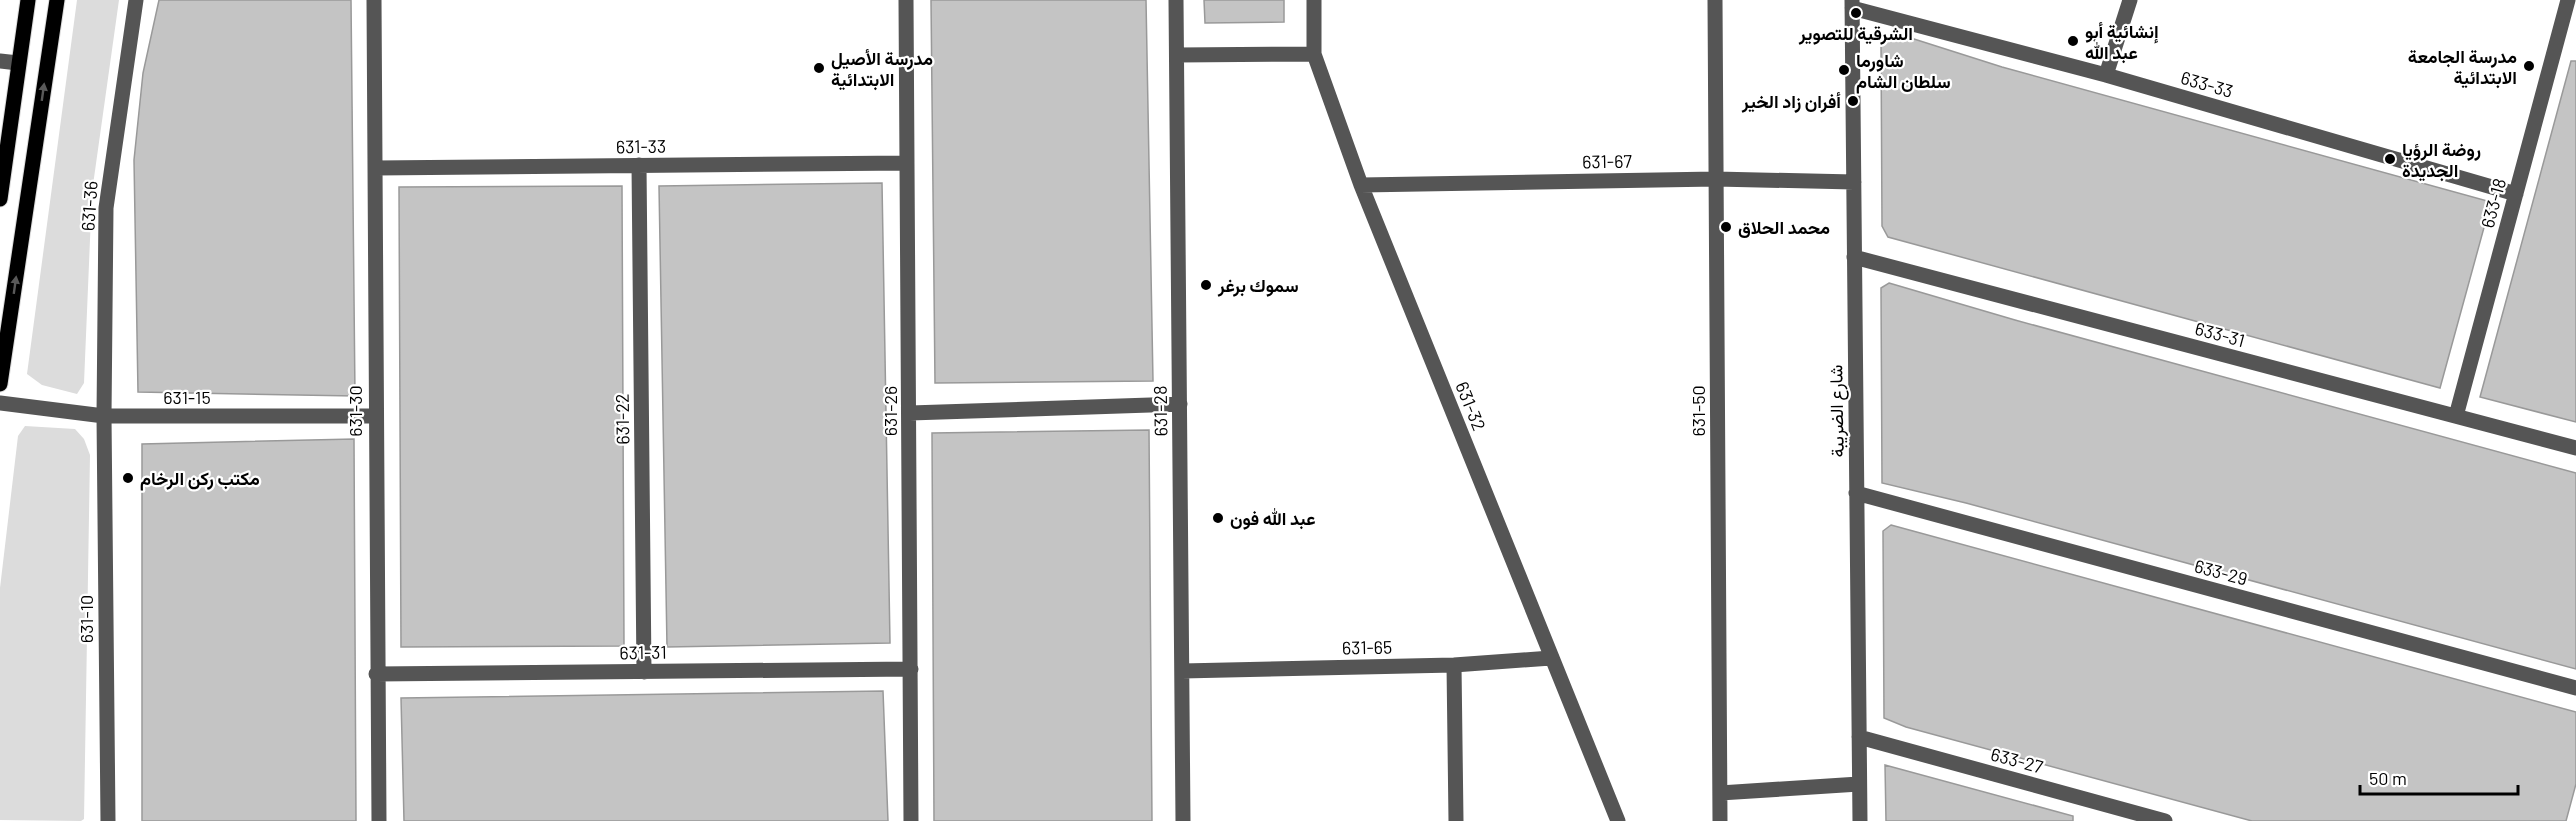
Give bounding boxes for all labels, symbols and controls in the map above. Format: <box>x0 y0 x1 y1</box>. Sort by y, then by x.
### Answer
marker: الشرقية للتصوير <box>1849 6 1863 20</box>
place label: إنشائية أبو عبد الله <box>2085 20 2159 64</box>
place label: الشرقية للتصوير <box>1798 22 1913 45</box>
marker: إنشائية أبو عبد الله <box>2066 34 2080 48</box>
place label: مدرسة الجامعة الابتدائية <box>2408 45 2517 89</box>
place label: مدرسة الأصيل الابتدائية <box>831 47 933 91</box>
place label: شاورما سلطان الشام <box>1856 49 1951 94</box>
marker: مدرسة الجامعة الابتدائية <box>2522 59 2536 73</box>
marker: مدرسة الأصيل الابتدائية <box>812 61 826 75</box>
marker: شاورما سلطان الشام <box>1837 63 1851 77</box>
street label: 633-33 <box>2178 66 2236 102</box>
one-way arrow <box>39 82 48 101</box>
place label: أفران زاد الخير <box>1741 90 1841 113</box>
marker: أفران زاد الخير <box>1846 94 1860 108</box>
street label: 631-33 <box>616 135 666 157</box>
place label: روضة الرؤيا الجديدة <box>2402 138 2481 182</box>
street label: 631-67 <box>1582 150 1632 172</box>
marker: روضة الرؤيا الجديدة <box>2383 152 2397 166</box>
street label: 633-18 <box>2476 176 2510 230</box>
street label: 631-36 <box>76 180 102 232</box>
place label: محمد الحلاق <box>1738 216 1830 238</box>
marker: محمد الحلاق <box>1719 220 1733 234</box>
place label: سموك برغر <box>1217 274 1299 297</box>
one-way arrow <box>10 275 19 294</box>
marker: سموك برغر <box>1199 278 1213 292</box>
street label: 633-31 <box>2193 317 2247 351</box>
street label: شارع الضريبة <box>1824 364 1850 458</box>
street label: 631-32 <box>1451 378 1491 434</box>
street label: 631-30 <box>344 385 366 437</box>
street label: 631-28 <box>1149 385 1171 437</box>
street label: 631-50 <box>1687 385 1709 437</box>
street label: 631-15 <box>163 386 211 408</box>
street label: 631-26 <box>879 386 901 436</box>
street label: 631-22 <box>611 393 633 445</box>
place label: مكتب ركن الرخام <box>140 467 260 491</box>
marker: مكتب ركن الرخام <box>121 471 135 485</box>
place label: عبد الله فون <box>1230 507 1315 530</box>
marker: عبد الله فون <box>1211 511 1225 525</box>
street label: 633-29 <box>2192 554 2250 590</box>
street label: 631-10 <box>75 595 97 643</box>
street label: 631-65 <box>1342 636 1392 658</box>
street label: 631-31 <box>619 641 667 663</box>
street label: 633-27 <box>1989 743 2046 778</box>
scale bar <box>2360 758 2518 796</box>
text: 50 m <box>2369 767 2407 789</box>

